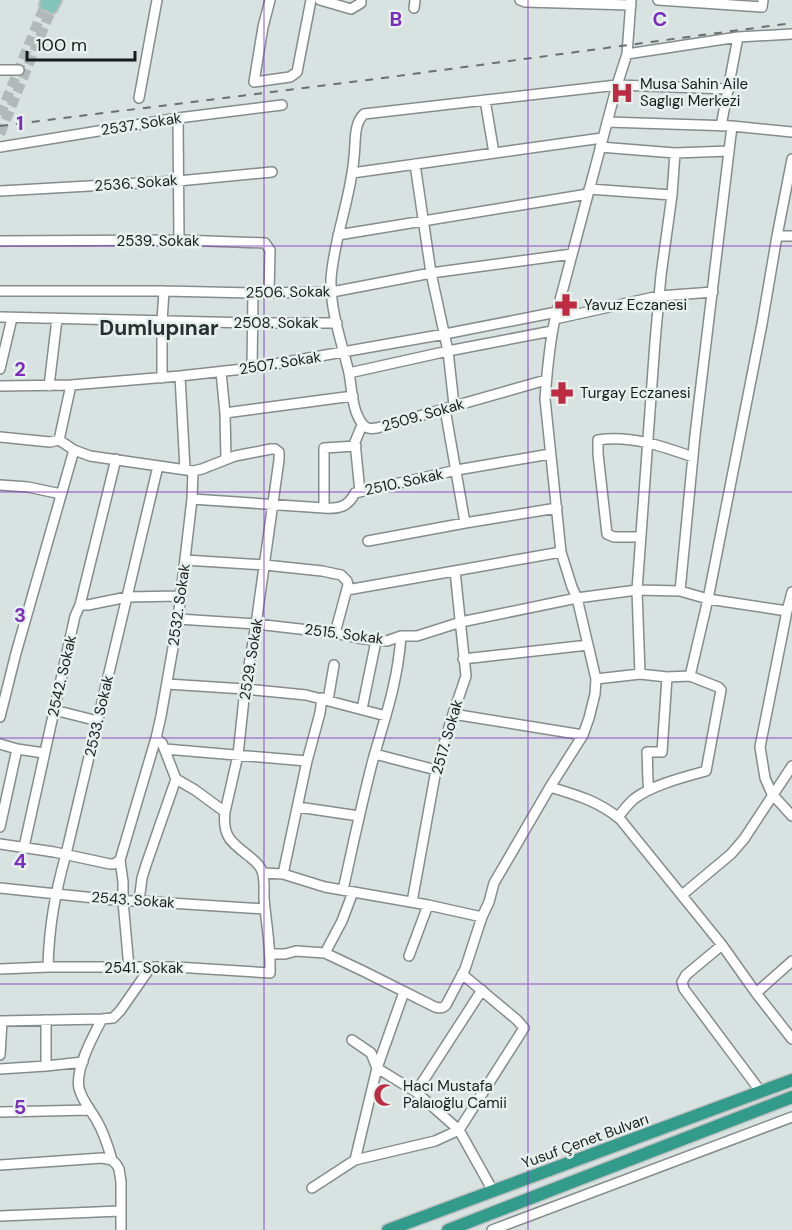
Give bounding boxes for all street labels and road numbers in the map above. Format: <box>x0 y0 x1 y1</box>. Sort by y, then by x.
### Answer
street label: 2537. Sokak <box>99 108 183 140</box>
street label: 2536. Sokak <box>94 170 179 196</box>
street label: 2539. Sokak <box>117 231 200 251</box>
street label: 2506. Sokak <box>245 281 331 303</box>
street label: 2508. Sokak <box>234 313 319 333</box>
street label: 2507. Sokak <box>238 347 323 379</box>
street label: 2509. Sokak <box>379 394 467 436</box>
street label: 2510. Sokak <box>363 464 446 500</box>
street label: 2532. Sokak <box>163 562 195 648</box>
street label: 2529. Sokak <box>235 616 267 701</box>
street label: 2515. Sokak <box>303 619 385 649</box>
street label: 2542. Sokak <box>43 633 81 719</box>
street label: 2533. Sokak <box>80 673 118 759</box>
street label: 2517. Sokak <box>427 697 467 777</box>
street label: 2543. Sokak <box>91 887 176 913</box>
street label: 2541. Sokak <box>104 958 184 978</box>
street label: Yusuf Çenet Bulvarı <box>519 1109 651 1173</box>

